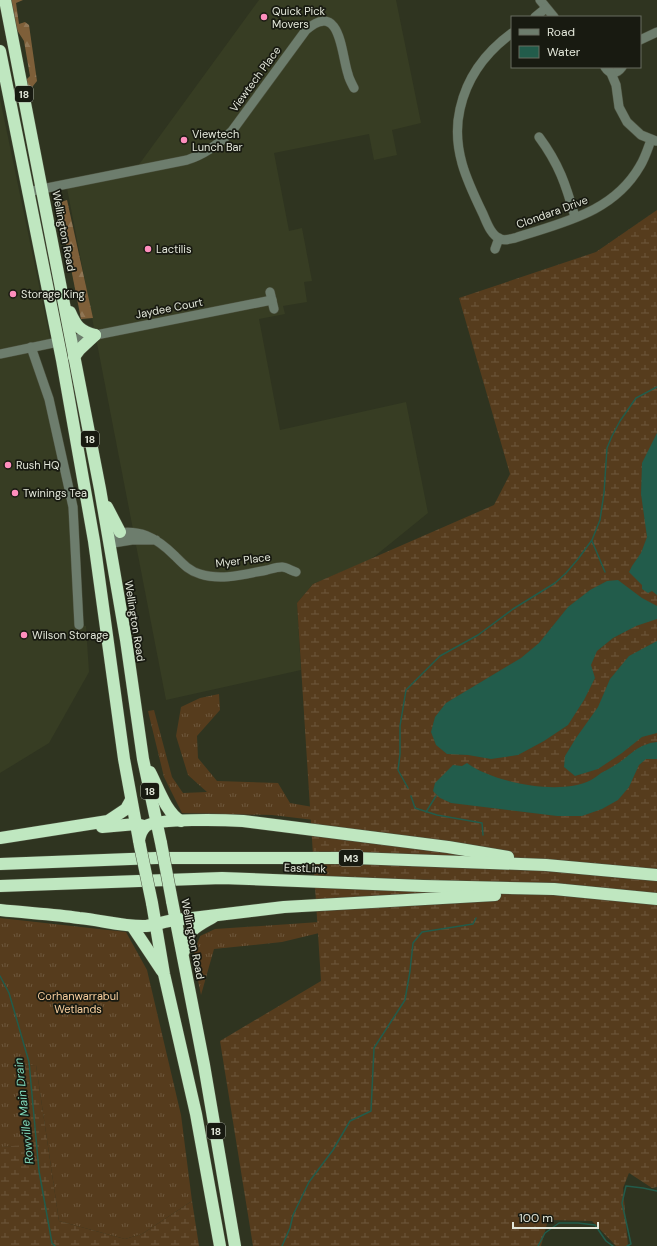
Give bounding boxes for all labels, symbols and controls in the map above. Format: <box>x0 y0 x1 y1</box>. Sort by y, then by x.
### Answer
place label: Quick Pick Movers <box>272 4 326 31</box>
marker: Quick Pick Movers <box>259 12 269 22</box>
legend <box>511 16 641 68</box>
text: Road <box>547 24 575 40</box>
street label: Viewtech Place <box>226 43 284 115</box>
text: Water <box>547 44 581 60</box>
road number: 18 <box>15 86 33 102</box>
place label: Viewtech Lunch Bar <box>192 127 243 154</box>
marker: Viewtech Lunch Bar <box>179 135 189 145</box>
street label: Wellington Road <box>49 189 79 273</box>
street label: Clondara Drive <box>514 193 590 231</box>
place label: Lactilis <box>156 242 192 256</box>
marker: Lactilis <box>143 244 153 254</box>
place label: Storage King <box>21 287 85 301</box>
marker: Storage King <box>8 289 18 299</box>
street label: Jaydee Court <box>134 295 204 321</box>
road number: 18 <box>81 431 99 447</box>
place label: Rush HQ <box>16 458 60 472</box>
marker: Rush HQ <box>3 460 13 470</box>
place label: Twinings Tea <box>23 486 87 500</box>
marker: Twinings Tea <box>10 488 20 498</box>
street label: Myer Place <box>215 550 271 570</box>
street label: Wellington Road <box>122 579 148 663</box>
place label: Wilson Storage <box>32 628 108 642</box>
marker: Wilson Storage <box>19 630 29 640</box>
road number: 18 <box>141 783 159 799</box>
road number: M3 <box>339 850 363 866</box>
street label: EastLink <box>284 860 327 876</box>
street label: Wellington Road <box>178 897 208 981</box>
park label: Corhanwarrabul Wetlands <box>37 989 119 1016</box>
water label: Rowville Main Drain <box>10 1057 38 1165</box>
road number: 18 <box>207 1123 225 1139</box>
scale bar <box>513 1204 598 1230</box>
text: 100 m <box>519 1210 553 1226</box>

